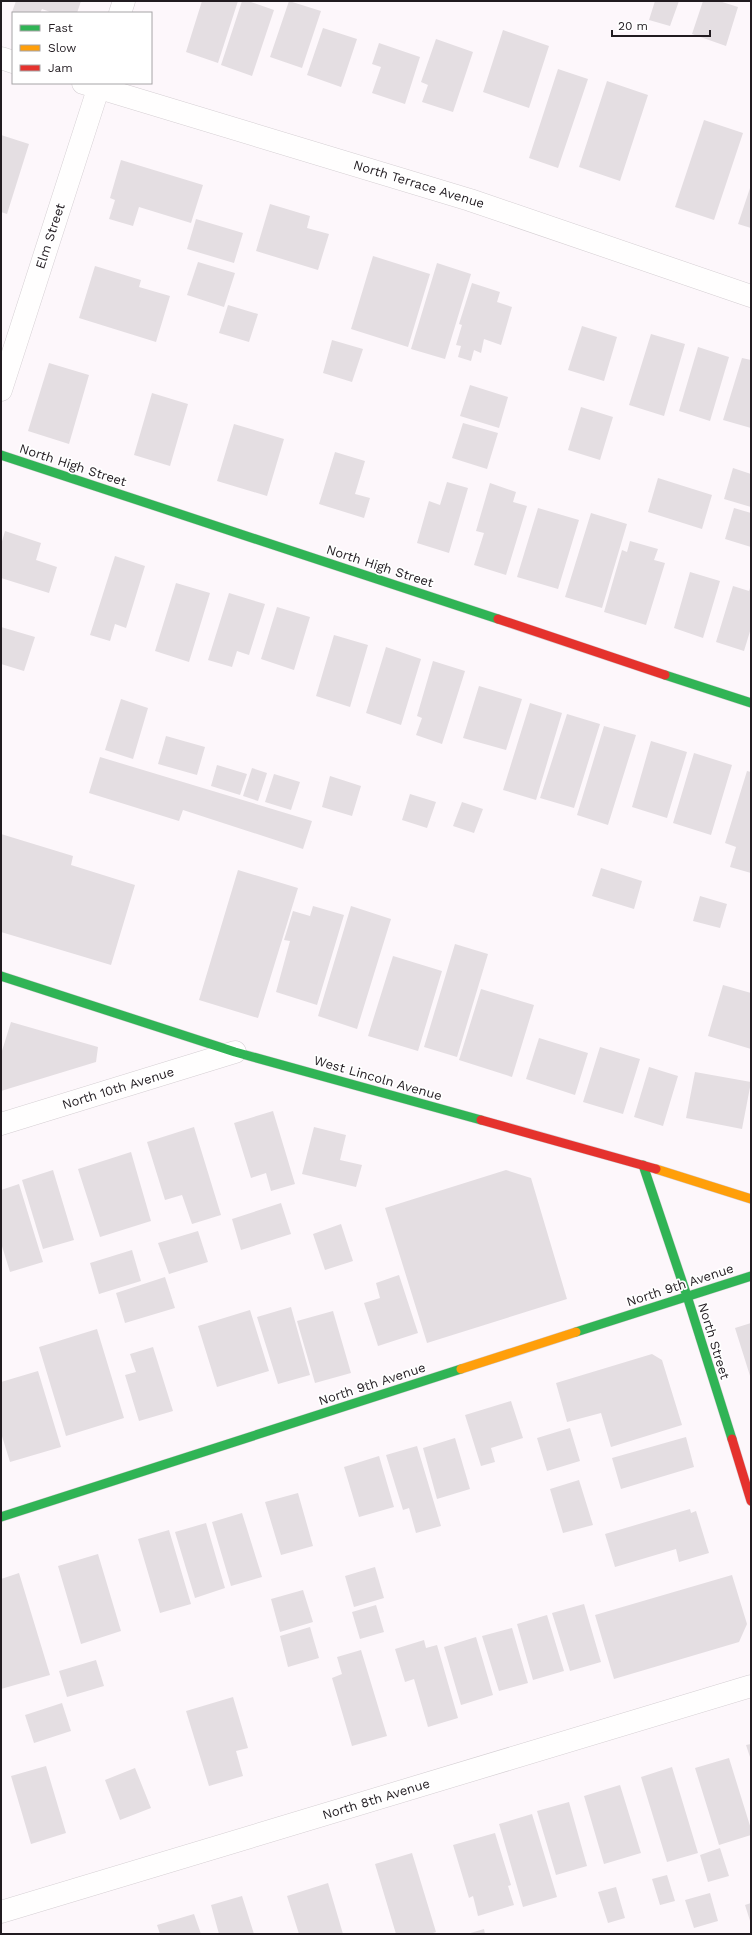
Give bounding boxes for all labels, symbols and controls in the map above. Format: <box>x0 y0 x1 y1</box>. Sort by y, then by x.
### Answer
legend <box>12 12 152 84</box>
scale bar <box>612 12 710 38</box>
text: 20 m <box>618 19 648 33</box>
text: Fast <box>48 21 73 35</box>
text: Slow <box>48 41 76 55</box>
text: Jam <box>48 61 73 75</box>
street label: North Terrace Avenue <box>352 157 486 211</box>
street label: Elm Street <box>32 201 68 271</box>
street label: North High Street <box>18 441 129 490</box>
street label: North High Street <box>325 542 436 591</box>
street label: West Lincoln Avenue <box>312 1053 444 1103</box>
street label: North 10th Avenue <box>60 1064 176 1112</box>
street label: North 9th Avenue <box>625 1261 735 1309</box>
street label: North Street <box>695 1301 733 1382</box>
street label: North 9th Avenue <box>317 1360 427 1408</box>
street label: North 8th Avenue <box>321 1776 431 1822</box>

